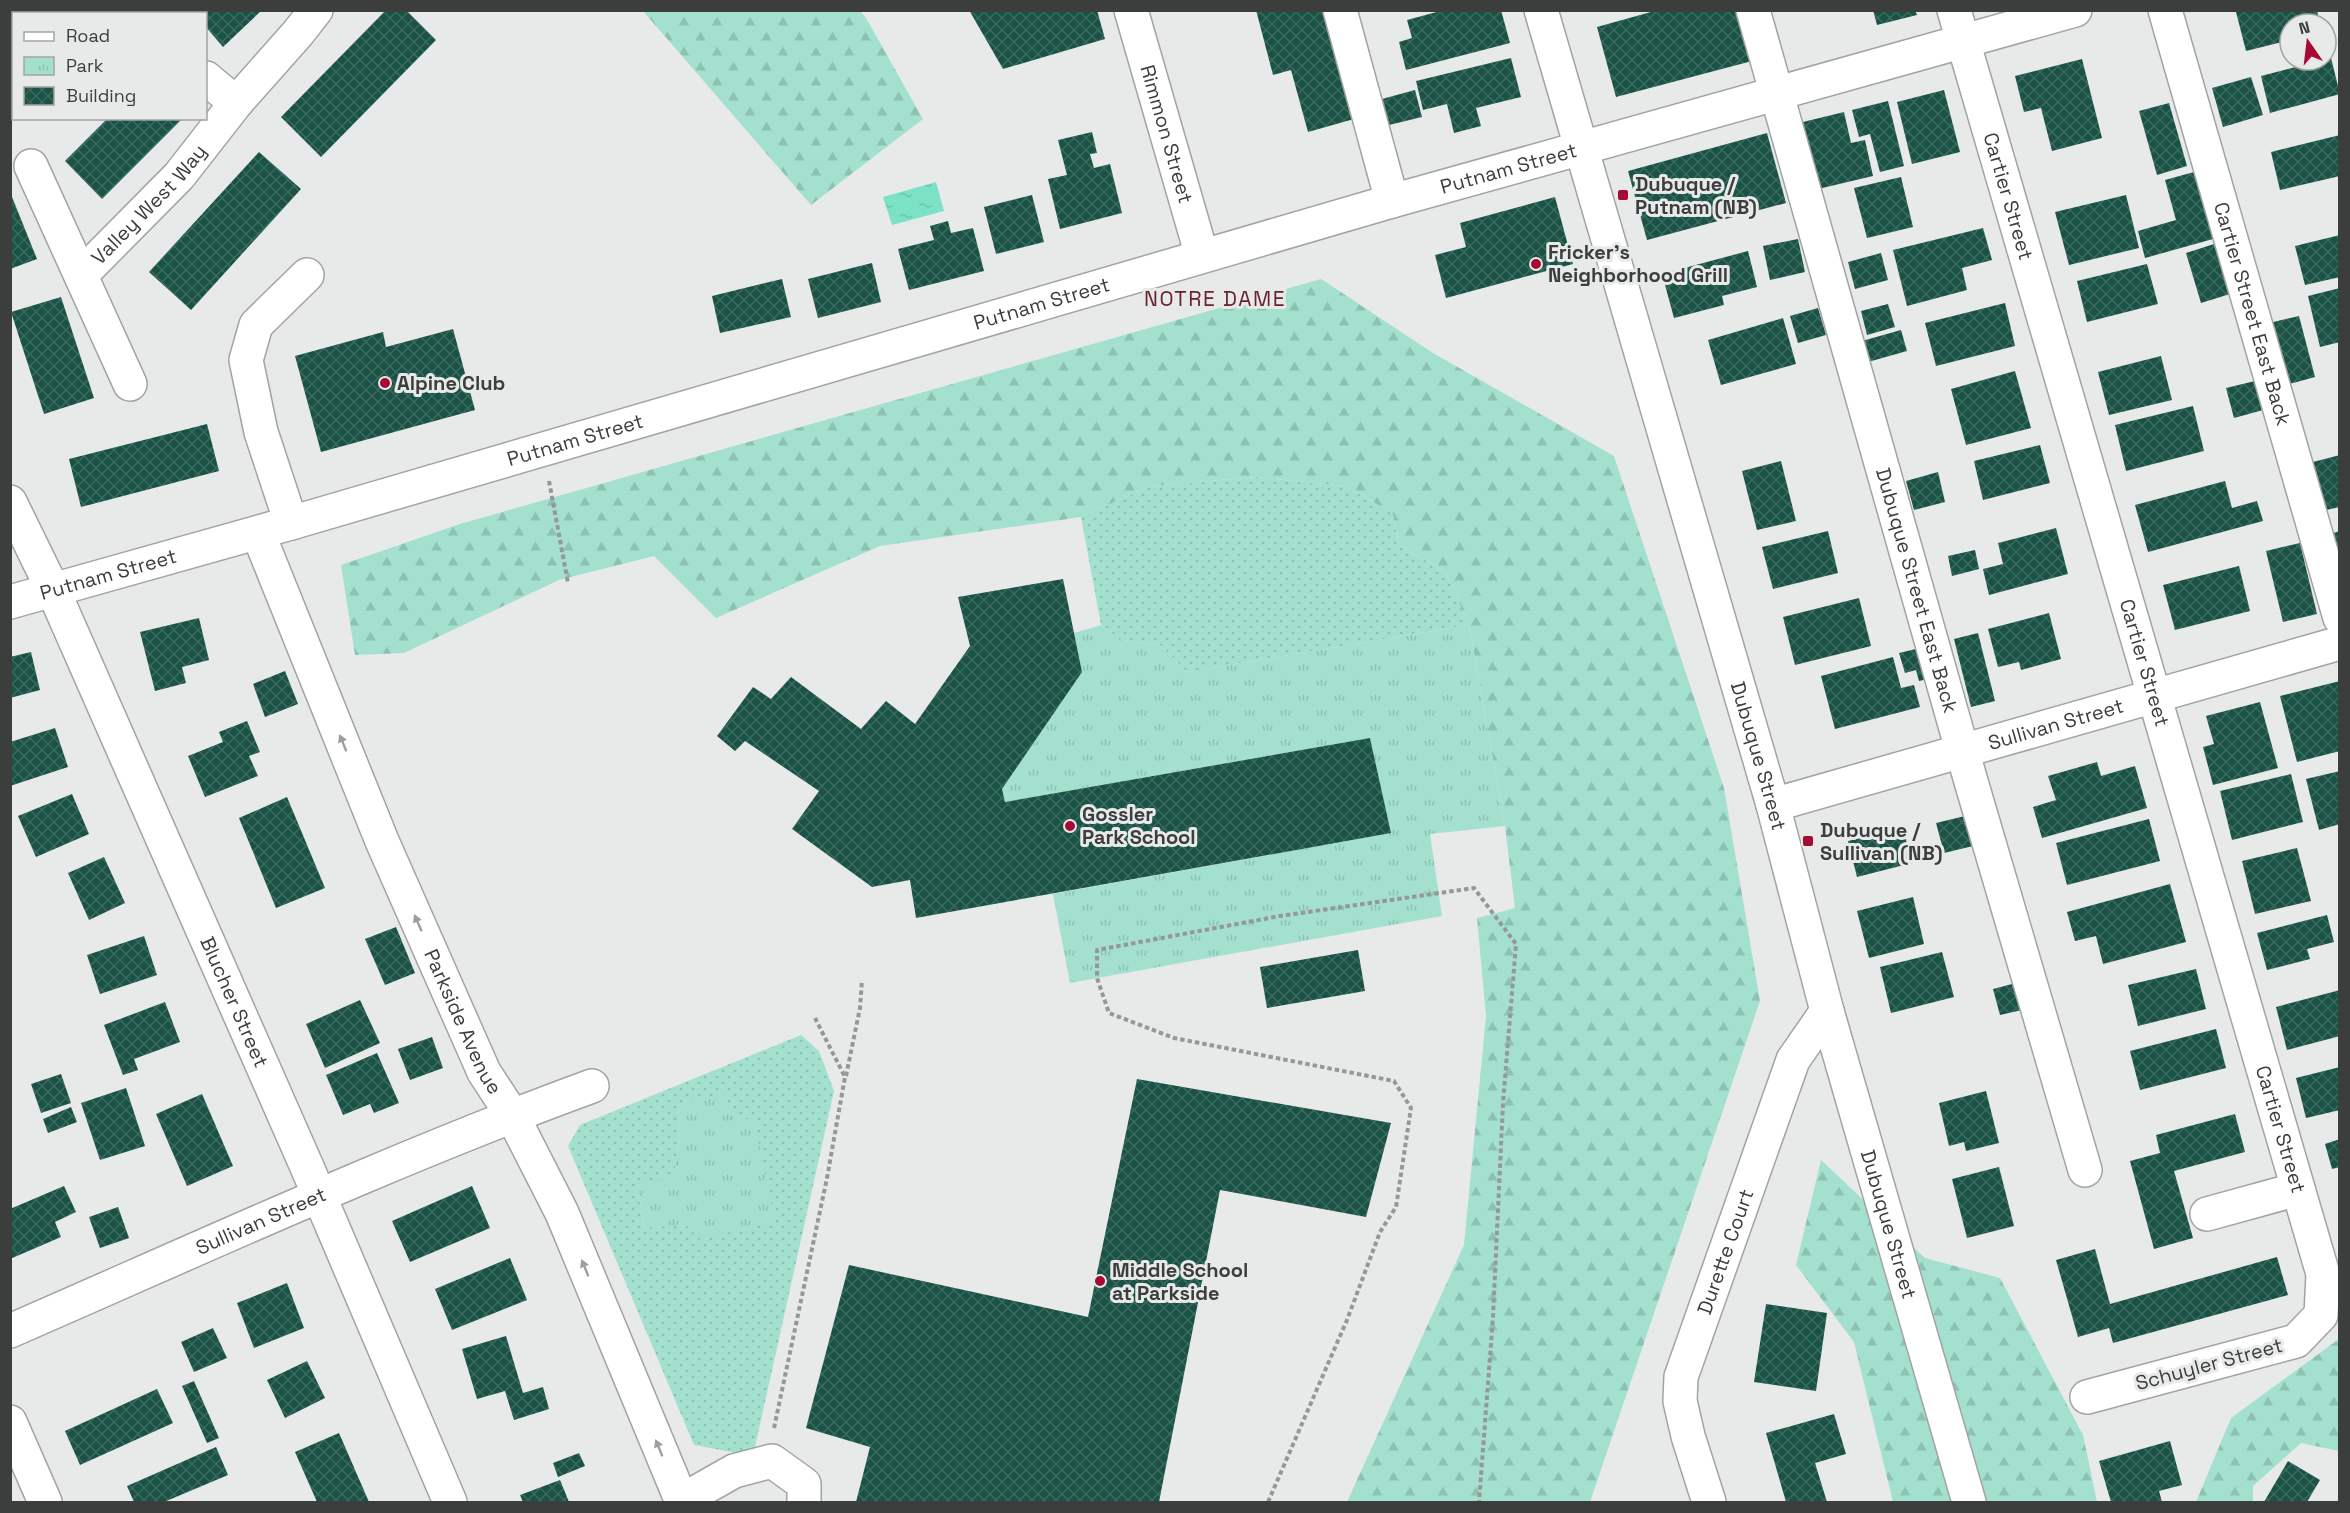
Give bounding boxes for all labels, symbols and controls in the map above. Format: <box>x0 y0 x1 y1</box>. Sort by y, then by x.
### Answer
legend <box>12 12 207 120</box>
north arrow <box>2278 12 2338 72</box>
text: N <box>2297 16 2312 39</box>
text: Road <box>66 24 110 47</box>
text: Park <box>66 54 104 77</box>
street label: Rimmon Street <box>1134 62 1199 206</box>
text: Building <box>66 84 136 107</box>
street label: Cartier Street <box>1977 129 2039 263</box>
street label: Putnam Street <box>1437 137 1580 200</box>
street label: Valley West Way <box>86 139 212 270</box>
place label: Dubuque / Putnam (NB) <box>1635 171 1757 220</box>
marker: Dubuque / Putnam (NB) <box>1616 188 1630 202</box>
street label: Cartier Street East Back <box>2208 199 2297 429</box>
place label: Fricker's Neighborhood Grill <box>1548 239 1728 288</box>
marker: Fricker's Neighborhood Grill <box>1529 257 1543 271</box>
street label: Putnam Street <box>970 271 1113 336</box>
district label: NOTRE DAME <box>1144 285 1286 312</box>
place label: Alpine Club <box>397 370 505 396</box>
marker: Alpine Club <box>378 376 392 390</box>
street label: Putnam Street <box>504 408 646 472</box>
street label: Dubuque Street East Back <box>1870 465 1964 716</box>
street label: Putnam Street <box>37 543 179 606</box>
street label: Cartier Street <box>2114 596 2175 730</box>
street label: Dubuque Street <box>1725 678 1792 833</box>
street label: Sullivan Street <box>1985 693 2126 756</box>
one-way arrow <box>338 734 347 752</box>
place label: Gossler Park School <box>1082 801 1196 850</box>
place label: Dubuque / Sullivan (NB) <box>1820 817 1942 866</box>
marker: Gossler Park School <box>1063 819 1077 833</box>
marker: Dubuque / Sullivan (NB) <box>1801 834 1815 848</box>
one-way arrow <box>413 914 422 932</box>
street label: Blucher Street <box>194 932 274 1071</box>
street label: Parkside Avenue <box>418 945 508 1099</box>
street label: Cartier Street <box>2250 1062 2312 1196</box>
street label: Dubuque Street <box>1855 1147 1923 1302</box>
street label: Sullivan Street <box>192 1181 330 1261</box>
street label: Durette Court <box>1691 1185 1759 1318</box>
place label: Middle School at Parkside <box>1112 1257 1248 1306</box>
one-way arrow <box>580 1259 589 1277</box>
marker: Middle School at Parkside <box>1093 1274 1107 1288</box>
street label: Schuyler Street <box>2133 1332 2285 1396</box>
one-way arrow <box>654 1439 664 1457</box>

